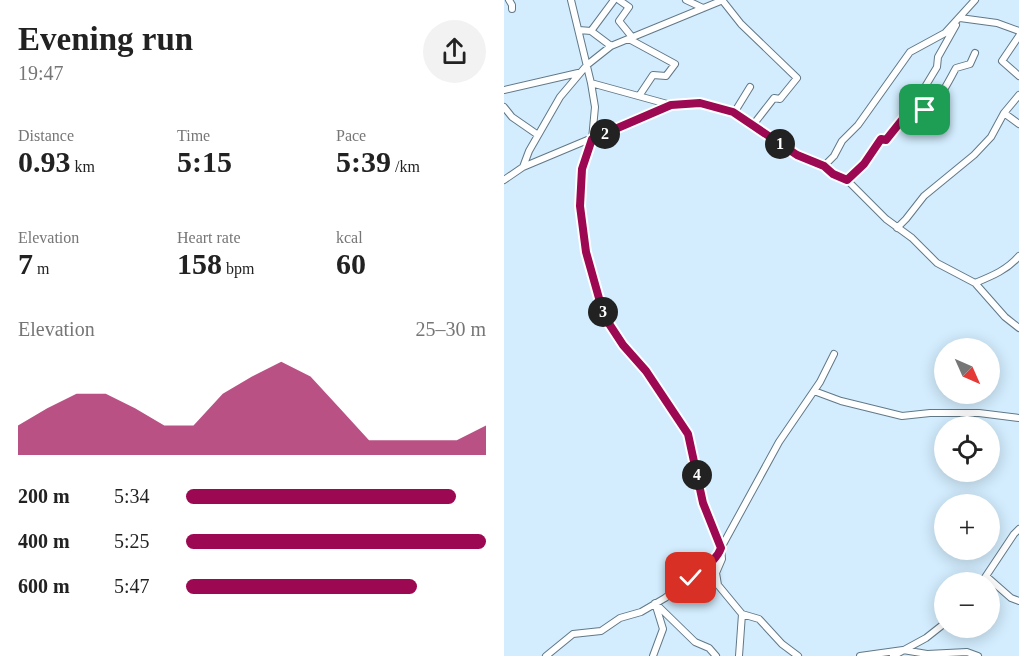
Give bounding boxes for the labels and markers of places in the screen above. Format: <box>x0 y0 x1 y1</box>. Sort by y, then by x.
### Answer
pin <box>899 84 950 135</box>
pin: 2 <box>590 119 620 149</box>
pin: 1 <box>765 129 795 159</box>
pin: 3 <box>588 297 618 327</box>
pin: 4 <box>682 460 712 490</box>
pin <box>665 552 716 603</box>

